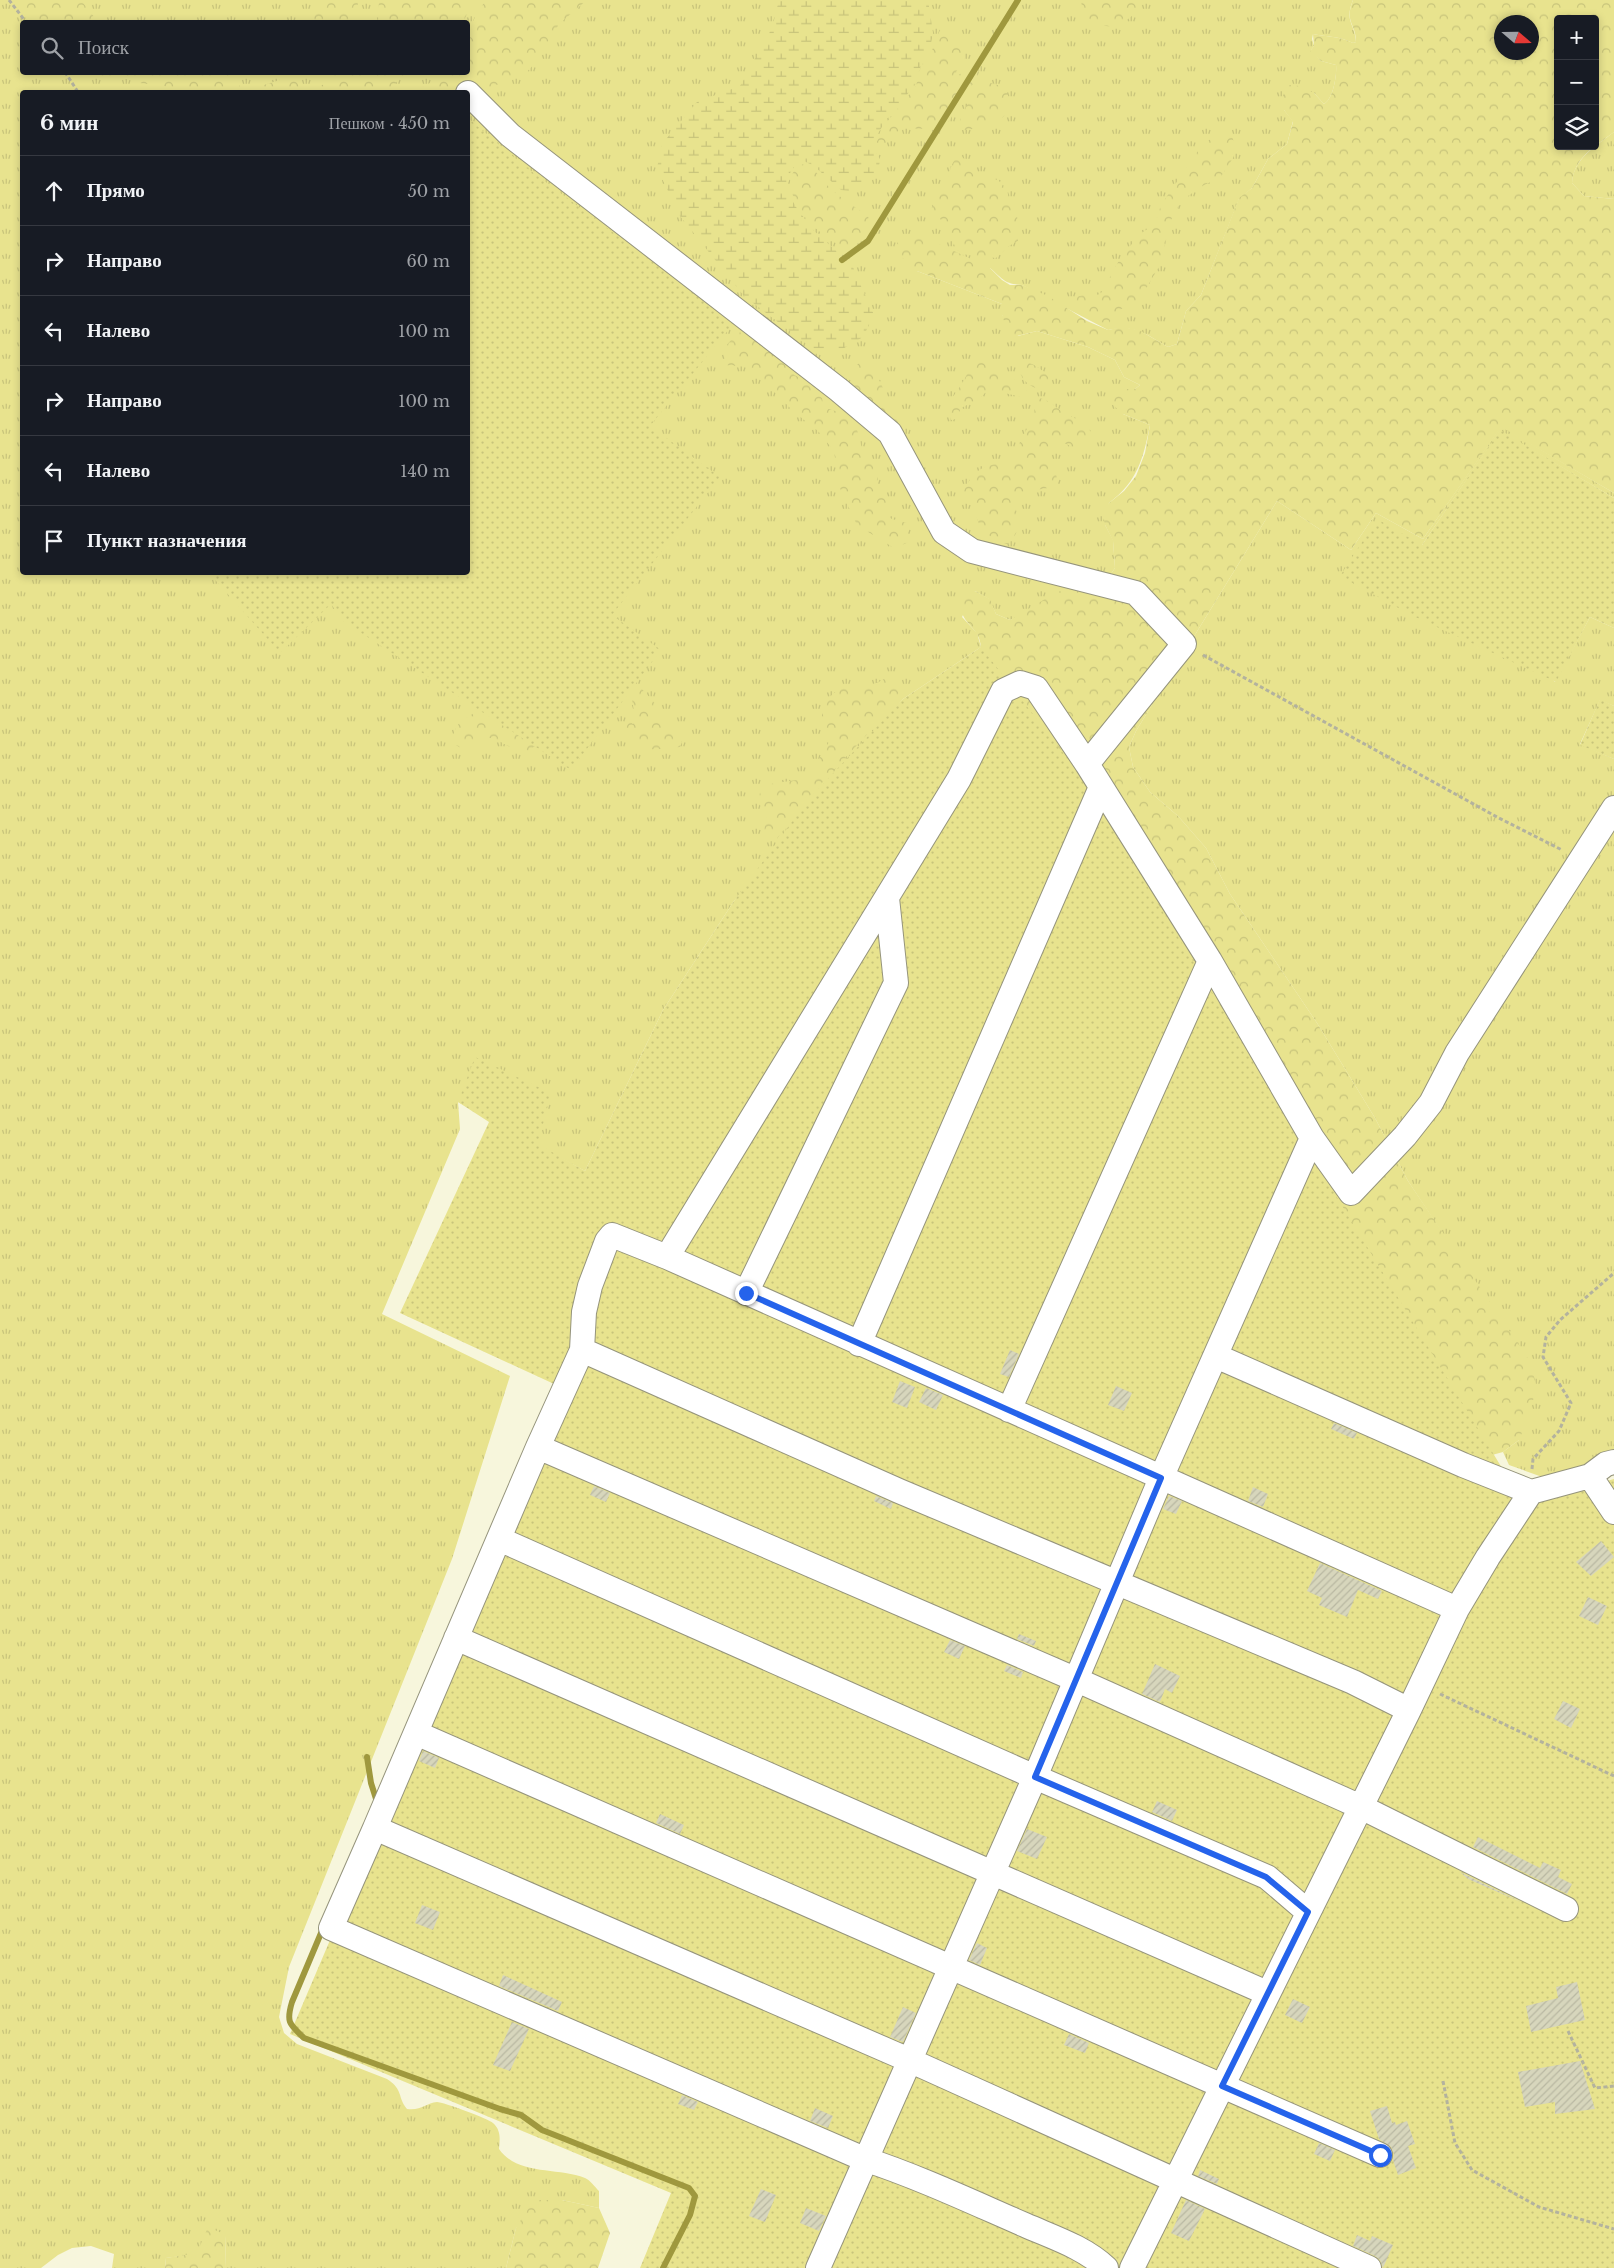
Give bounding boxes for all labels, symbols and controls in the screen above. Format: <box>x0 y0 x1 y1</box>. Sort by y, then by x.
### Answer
north arrow <box>1494 15 1539 60</box>
map controls <box>1554 15 1599 150</box>
button: + <box>1554 15 1599 60</box>
search box <box>20 20 470 75</box>
icon: search <box>38 34 66 62</box>
text: Поиск <box>78 36 129 59</box>
button: − <box>1554 60 1599 105</box>
button: layers <box>1554 105 1599 150</box>
text: 6 мин <box>40 110 98 136</box>
text: Пешком · 450 m <box>329 113 450 133</box>
icon: ahead <box>40 177 68 205</box>
text: Прямо <box>87 179 145 202</box>
text: 50 m <box>408 181 450 201</box>
icon: right <box>40 247 68 275</box>
text: Направо <box>87 249 162 272</box>
text: 60 m <box>407 251 450 271</box>
icon: left <box>40 317 68 345</box>
text: Налево <box>87 319 150 342</box>
text: 100 m <box>398 321 450 341</box>
icon: right <box>40 387 68 415</box>
text: Направо <box>87 389 162 412</box>
text: 100 m <box>398 391 450 411</box>
icon: left <box>40 457 68 485</box>
text: Налево <box>87 459 150 482</box>
text: 140 m <box>400 461 450 481</box>
icon: arrive <box>40 527 68 555</box>
text: Пункт назначения <box>87 529 247 552</box>
route end <box>735 1282 758 1305</box>
route start <box>1369 2144 1392 2167</box>

